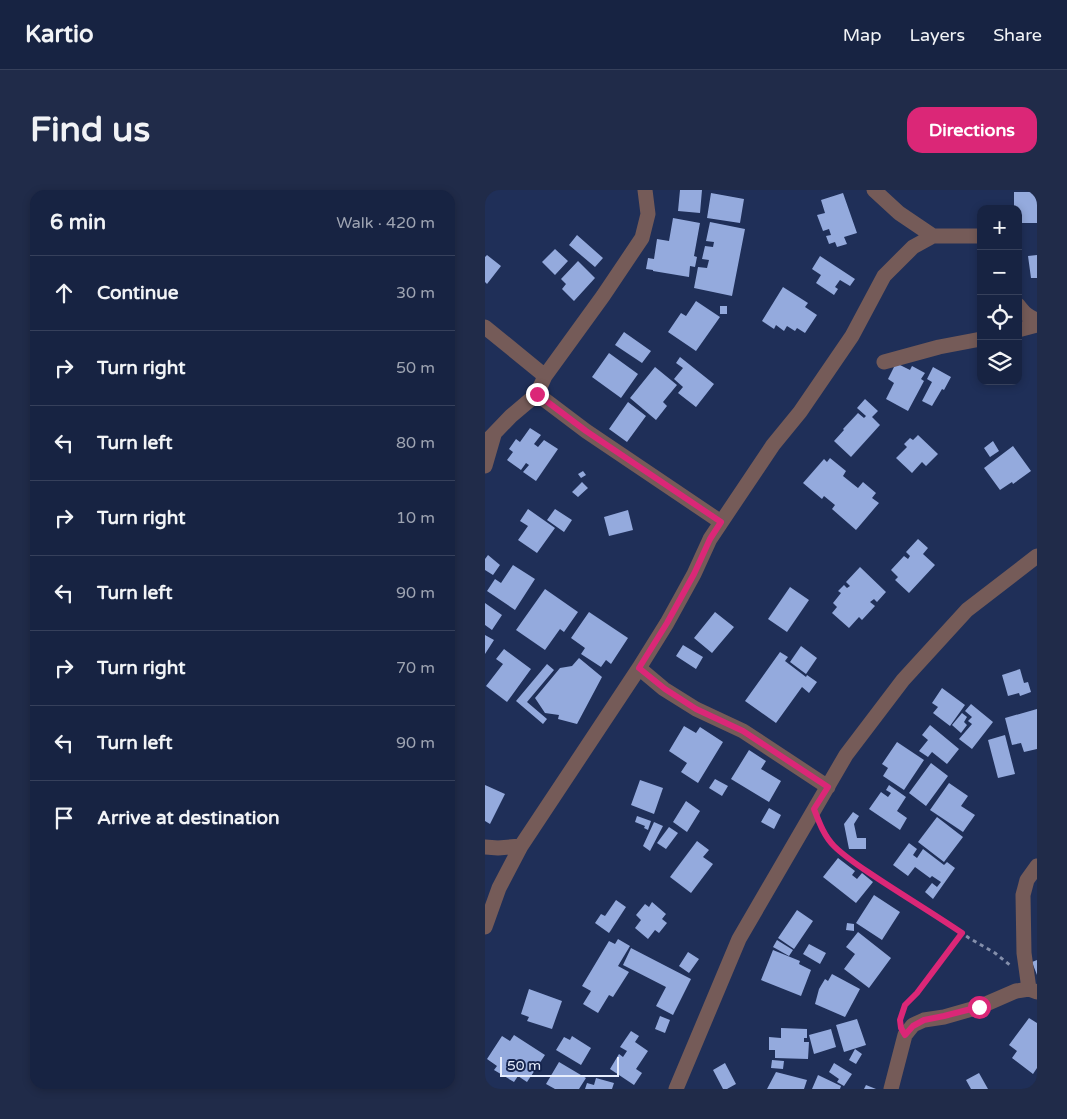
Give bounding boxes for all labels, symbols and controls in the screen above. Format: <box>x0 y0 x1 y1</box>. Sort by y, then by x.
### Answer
text: Kartio <box>25 20 94 49</box>
text: Map <box>843 24 882 46</box>
text: Layers <box>910 24 965 46</box>
text: Share <box>993 24 1042 46</box>
button: Directions <box>907 107 1037 153</box>
text: Find us <box>30 109 150 151</box>
map controls <box>977 205 1022 385</box>
button: + <box>977 205 1022 250</box>
text: 6 min <box>50 210 106 235</box>
text: Walk · 420 m <box>336 213 435 233</box>
button: − <box>977 250 1022 295</box>
icon: ahead <box>50 279 78 307</box>
text: Continue <box>97 282 179 304</box>
text: 30 m <box>396 283 435 303</box>
button: locate <box>977 295 1022 340</box>
button: layers <box>977 340 1022 385</box>
icon: right <box>50 354 78 382</box>
text: Turn right <box>97 357 185 379</box>
text: 50 m <box>396 358 435 378</box>
route end <box>526 383 549 406</box>
icon: left <box>50 429 78 457</box>
text: Turn left <box>97 432 173 454</box>
text: 80 m <box>396 433 435 453</box>
icon: right <box>50 504 78 532</box>
text: Turn right <box>97 507 185 529</box>
text: 10 m <box>396 508 435 528</box>
icon: left <box>50 579 78 607</box>
text: Turn left <box>97 582 173 604</box>
text: 90 m <box>396 583 435 603</box>
icon: right <box>50 654 78 682</box>
text: Turn right <box>97 657 185 679</box>
text: 70 m <box>396 658 435 678</box>
icon: left <box>50 729 78 757</box>
text: Turn left <box>97 732 173 754</box>
text: 90 m <box>396 733 435 753</box>
icon: arrive <box>50 804 78 832</box>
text: Arrive at destination <box>97 807 280 829</box>
route start <box>968 996 991 1019</box>
scale bar <box>500 1054 619 1077</box>
text: 50 m <box>507 1057 541 1074</box>

